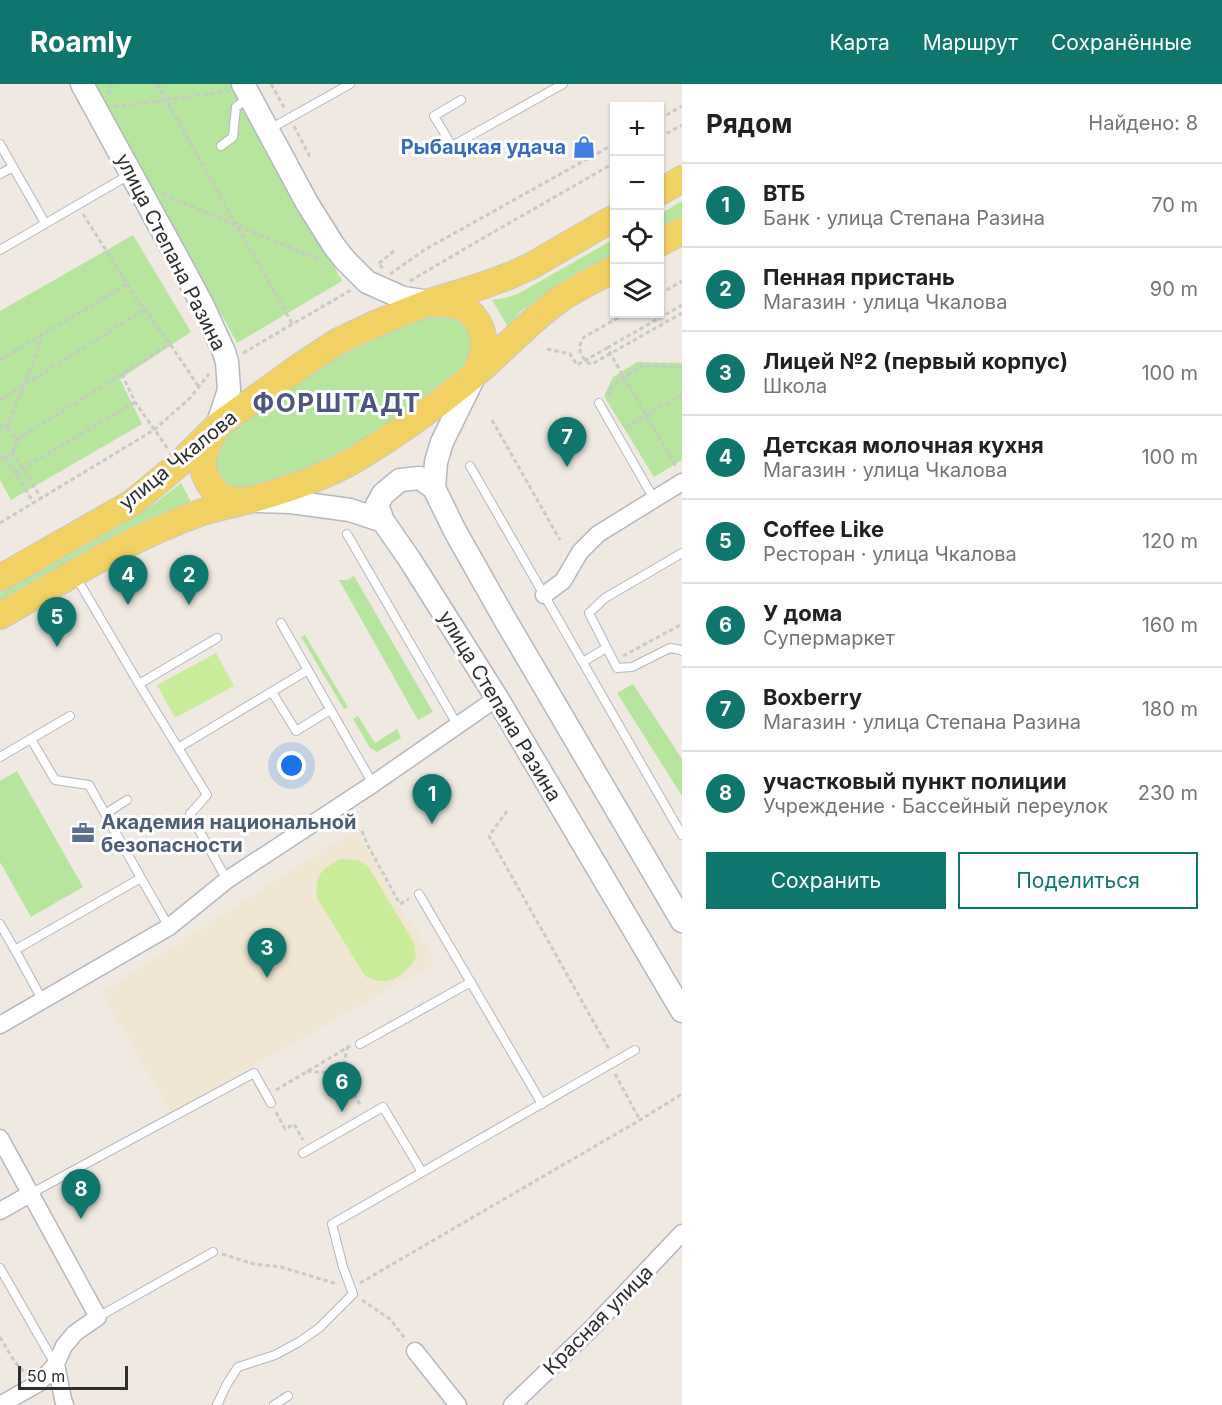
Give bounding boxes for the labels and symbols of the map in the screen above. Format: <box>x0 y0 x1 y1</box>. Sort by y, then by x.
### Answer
shop icon: Рыбацкая удача <box>571 134 597 160</box>
place label: Рыбацкая удача <box>401 135 566 159</box>
street label: улица Степана Разина <box>111 149 231 355</box>
district label: ФОРШТАДТ <box>252 387 422 418</box>
street label: улица Чкалова <box>114 405 242 515</box>
pin: 7 <box>548 418 586 467</box>
pin: 4 <box>108 556 148 605</box>
pin: 2 <box>170 556 208 605</box>
pin: 5 <box>38 598 76 647</box>
street label: улица Степана Разина <box>434 606 566 806</box>
your location <box>277 751 306 780</box>
pin: 1 <box>412 774 452 824</box>
place label: Академия национальной безопасности <box>101 810 356 857</box>
office icon: Академия национальной безопасности <box>70 820 96 846</box>
pin: 3 <box>248 928 286 978</box>
pin: 6 <box>322 1062 362 1112</box>
pin: 8 <box>62 1170 100 1219</box>
street label: Красная улица <box>538 1260 658 1380</box>
scale bar <box>18 1363 128 1390</box>

